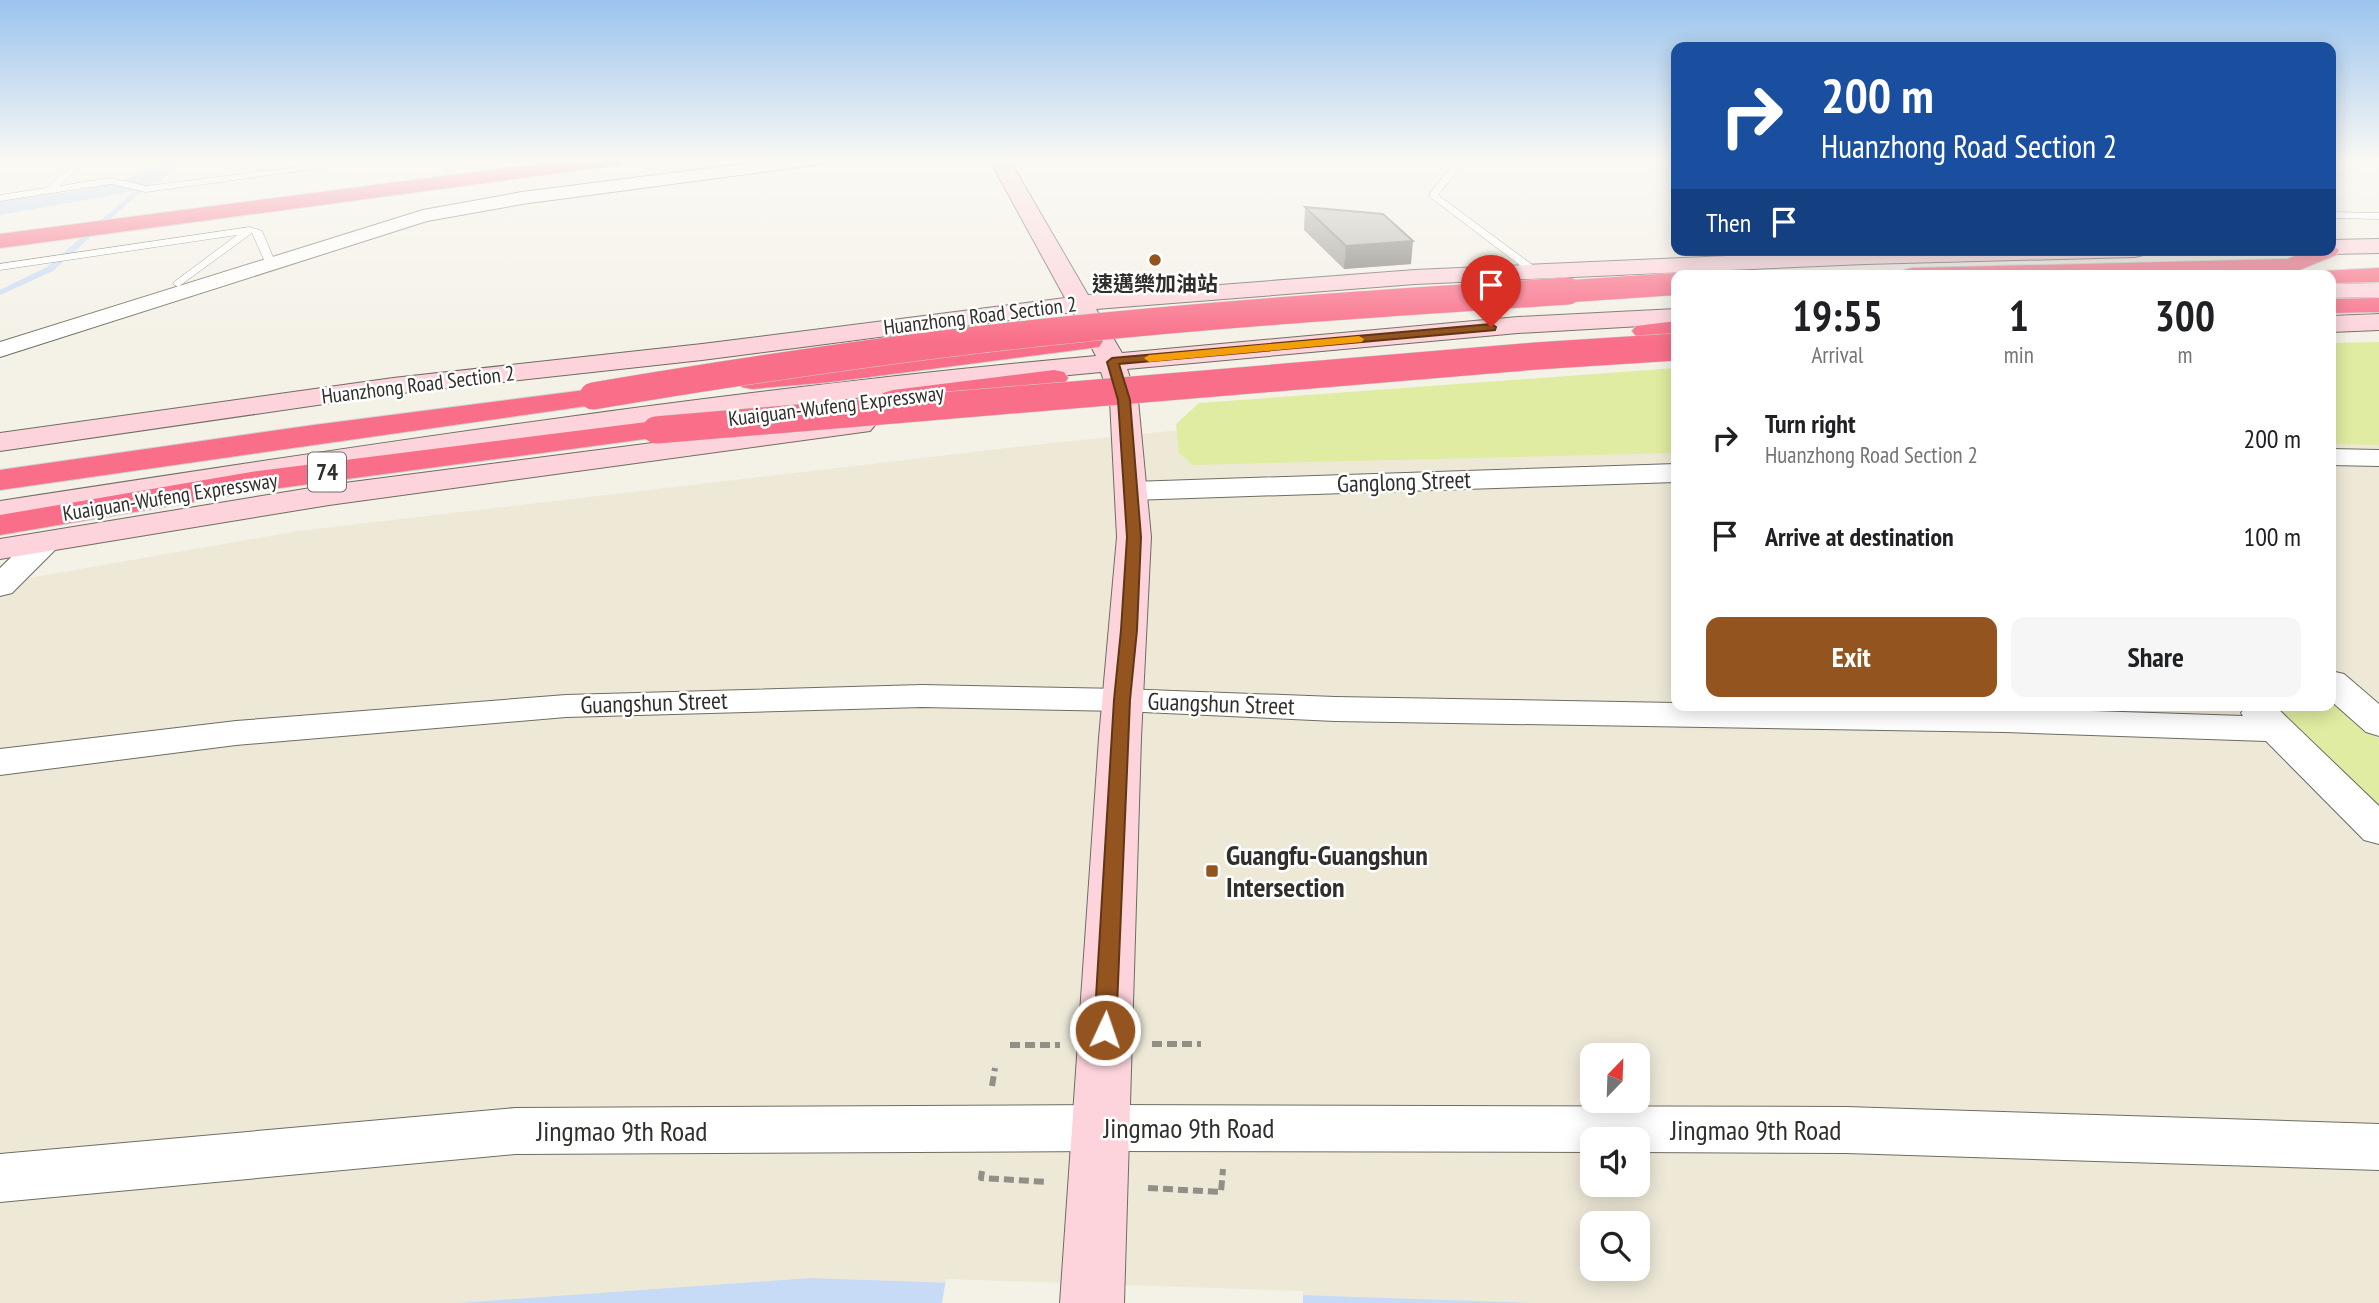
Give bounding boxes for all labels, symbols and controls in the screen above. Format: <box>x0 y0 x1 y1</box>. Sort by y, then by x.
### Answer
text: 200 m <box>1821 63 1934 127</box>
icon: right <box>1706 70 1797 161</box>
text: Huanzhong Road Section 2 <box>1821 125 2117 167</box>
icon: arrive <box>1765 203 1803 241</box>
text: Then <box>1706 206 1751 239</box>
marker: 速邁樂加油站 <box>1147 252 1163 268</box>
pin <box>1461 255 1521 327</box>
icon: arrive <box>1472 266 1510 304</box>
place label: 速邁樂加油站 <box>1092 270 1218 297</box>
text: 19:55 <box>1792 288 1883 343</box>
text: 1 <box>2009 288 2029 343</box>
text: 300 <box>2155 288 2215 343</box>
street label: Huanzhong Road Section 2 <box>882 290 1078 341</box>
text: Arrival <box>1811 340 1863 369</box>
text: min <box>2004 340 2034 369</box>
text: m <box>2177 340 2192 369</box>
street label: Huanzhong Road Section 2 <box>320 359 516 410</box>
street label: Kuaiguan-Wufeng Expressway <box>727 379 945 432</box>
text: Turn right <box>1765 407 1856 440</box>
icon: right <box>1706 419 1744 457</box>
text: 200 m <box>2243 422 2301 455</box>
text: Huanzhong Road Section 2 <box>1765 440 1978 469</box>
road number: 74 <box>308 452 346 492</box>
street label: Ganglong Street <box>1337 464 1472 499</box>
street label: Kuaiguan-Wufeng Expressway <box>61 466 279 527</box>
icon: arrive <box>1706 517 1744 555</box>
text: Arrive at destination <box>1765 520 1954 553</box>
text: 100 m <box>2243 520 2301 553</box>
button: Exit <box>1706 617 1997 697</box>
button: Share <box>2011 617 2301 697</box>
street label: Guangshun Street <box>580 684 728 721</box>
street label: Guangshun Street <box>1147 685 1295 722</box>
place label: Guangfu-Guangshun Intersection <box>1226 836 1428 905</box>
marker: Guangfu-Guangshun Intersection <box>1204 863 1220 879</box>
position arrow <box>1068 993 1142 1067</box>
north arrow <box>1580 1043 1650 1113</box>
map controls <box>1580 1043 1650 1281</box>
street label: Jingmao 9th Road <box>1103 1109 1275 1146</box>
street label: Jingmao 9th Road <box>1670 1111 1842 1148</box>
street label: Jingmao 9th Road <box>536 1112 708 1149</box>
button: sound <box>1580 1127 1650 1197</box>
button: search <box>1580 1211 1650 1281</box>

